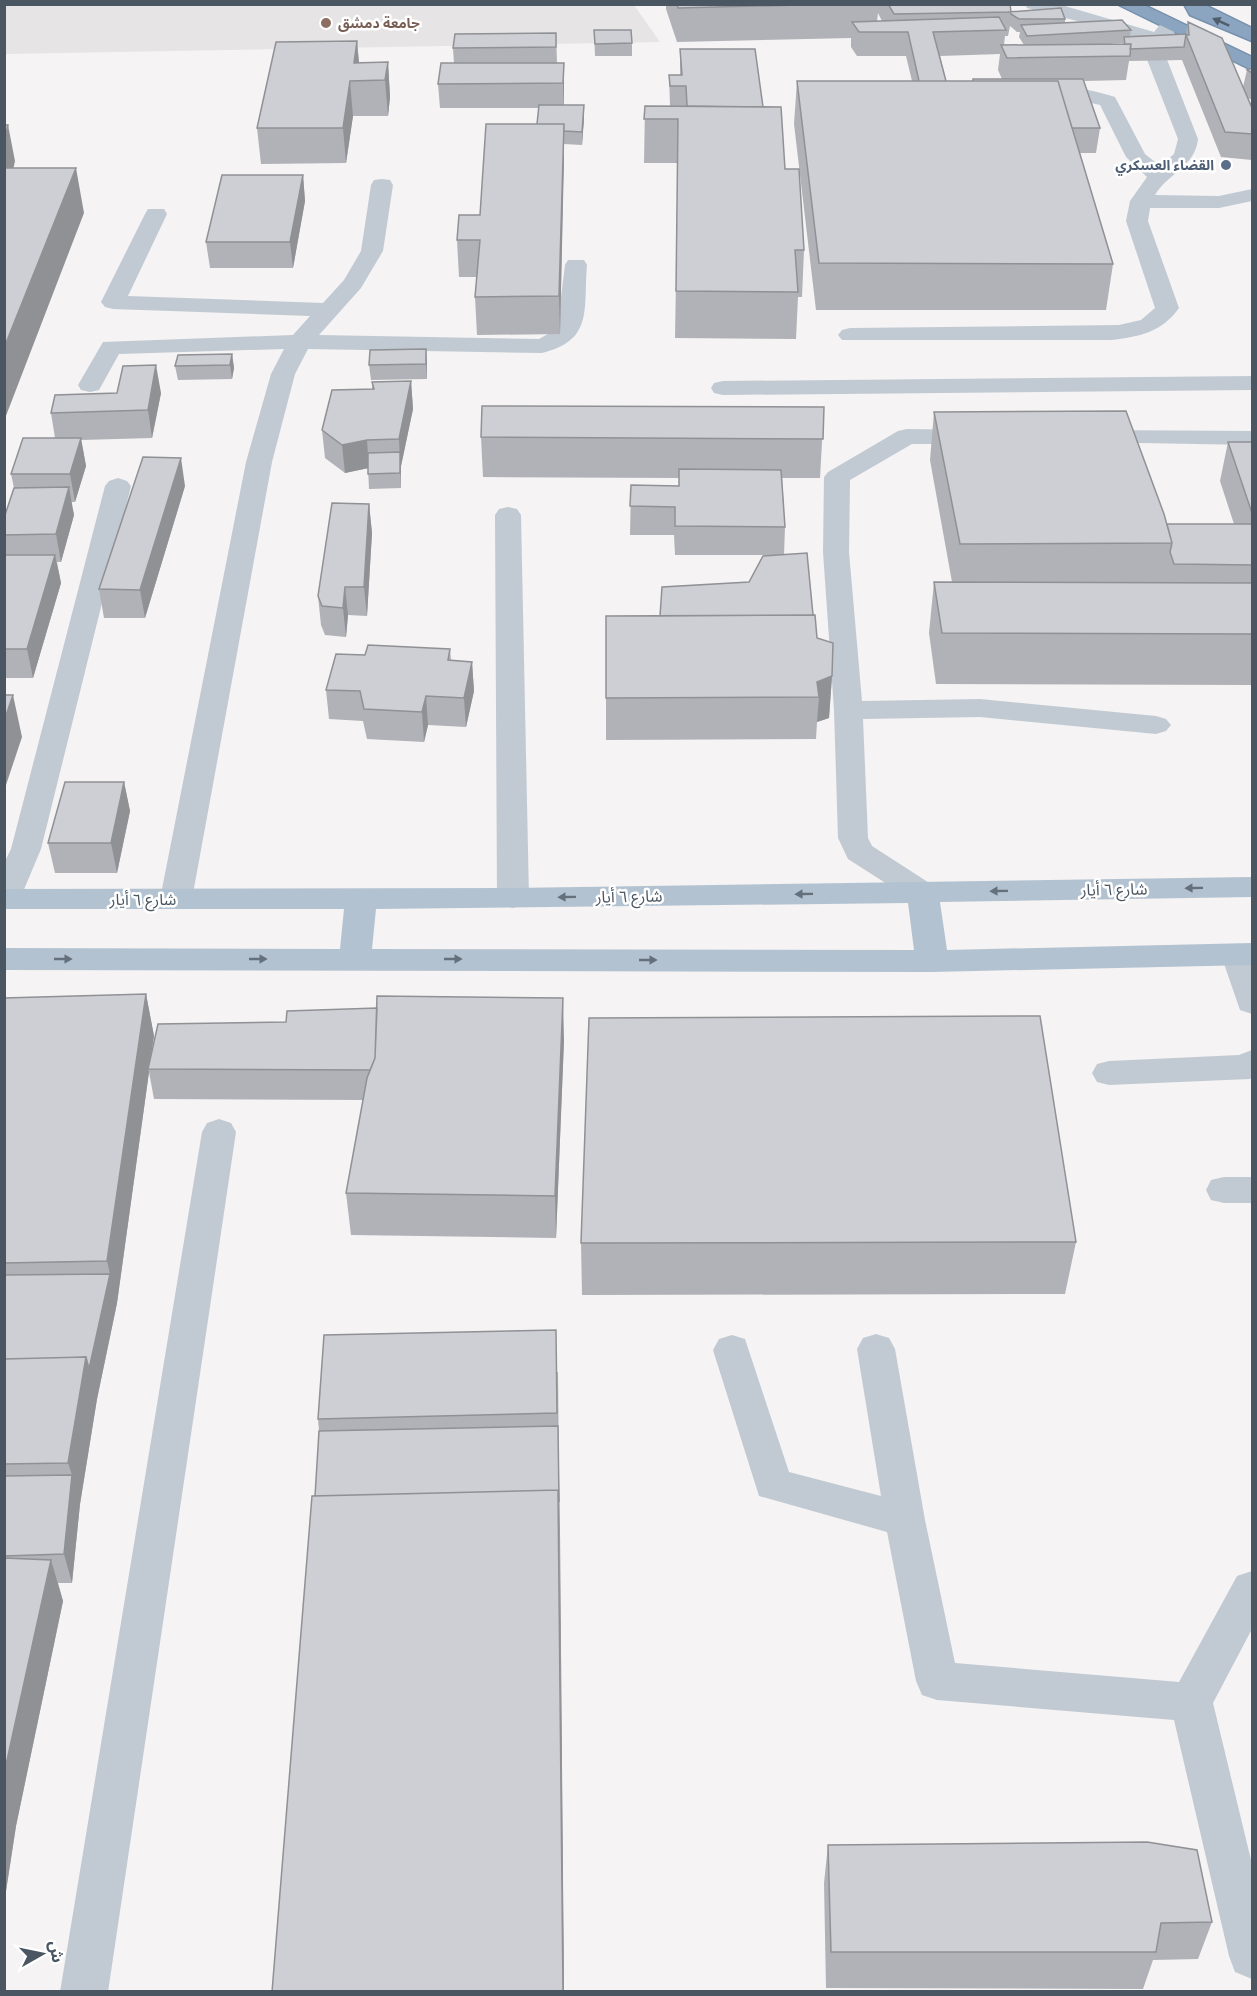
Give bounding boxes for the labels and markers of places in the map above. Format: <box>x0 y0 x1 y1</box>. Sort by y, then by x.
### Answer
place label: جامعة دمشق <box>338 15 420 32</box>
marker: جامعة دمشق <box>319 16 333 30</box>
place label: القضاء العسكري <box>1115 157 1214 176</box>
marker: القضاء العسكري <box>1219 158 1233 172</box>

